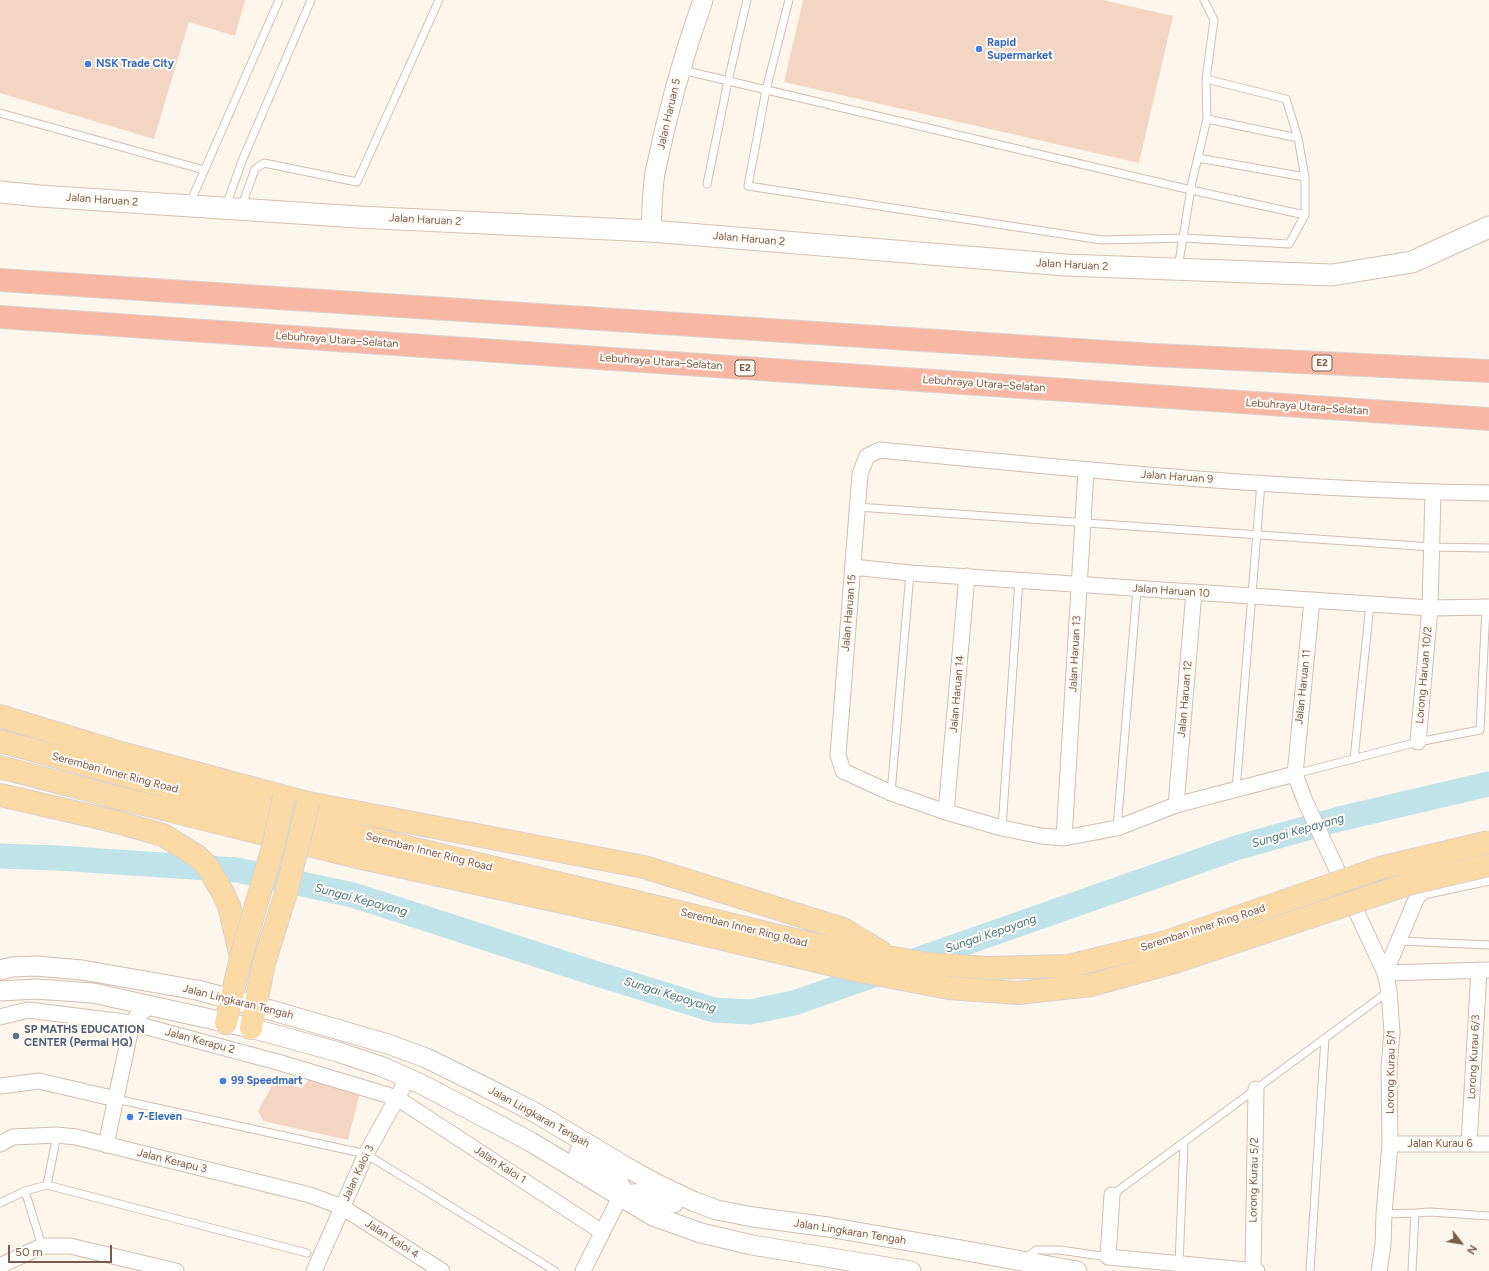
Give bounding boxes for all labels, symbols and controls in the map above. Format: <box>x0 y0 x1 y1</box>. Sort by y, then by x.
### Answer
place label: Rapid Supermarket <box>987 36 1053 62</box>
marker: Rapid Supermarket <box>974 44 984 54</box>
place label: NSK Trade City <box>96 57 174 71</box>
marker: NSK Trade City <box>83 59 93 69</box>
street label: Jalan Haruan 5 <box>654 77 684 151</box>
street label: Jalan Haruan 2 <box>65 191 139 209</box>
street label: Jalan Haruan 2 <box>388 212 462 228</box>
street label: Jalan Haruan 2 <box>712 229 786 249</box>
street label: Jalan Haruan 2 <box>1035 257 1109 273</box>
street label: Lebuhraya Utara–Selatan <box>275 329 399 351</box>
street label: Lebuhraya Utara–Selatan <box>599 351 723 373</box>
road number: E2 <box>1312 355 1332 371</box>
road number: E2 <box>735 360 755 376</box>
street label: Lebuhraya Utara–Selatan <box>922 373 1046 395</box>
street label: Lebuhraya Utara–Selatan <box>1245 396 1369 418</box>
street label: Jalan Haruan 9 <box>1140 468 1214 486</box>
street label: Jalan Haruan 15 <box>839 574 859 652</box>
street label: Jalan Haruan 10 <box>1132 582 1210 600</box>
street label: Jalan Haruan 13 <box>1066 615 1084 693</box>
street label: Lorong Haruan 10/2 <box>1413 626 1435 724</box>
street label: Jalan Haruan 11 <box>1292 649 1314 725</box>
street label: Jalan Haruan 14 <box>947 655 967 733</box>
street label: Jalan Haruan 12 <box>1175 660 1195 738</box>
street label: Seremban Inner Ring Road <box>50 750 180 796</box>
water label: Sungai Kepayang <box>1250 811 1346 851</box>
street label: Seremban Inner Ring Road <box>364 830 494 874</box>
water label: Sungai Kepayang <box>313 881 409 919</box>
street label: Seremban Inner Ring Road <box>1139 902 1267 954</box>
street label: Seremban Inner Ring Road <box>679 906 809 950</box>
water label: Sungai Kepayang <box>944 912 1038 956</box>
water label: Sungai Kepayang <box>622 974 718 1016</box>
street label: Jalan Lingkaran Tengah <box>181 982 295 1022</box>
street label: Lorong Kurau 6/3 <box>1465 1014 1483 1100</box>
place label: SP MATHS EDUCATION CENTER (Permai HQ) <box>24 1023 145 1049</box>
street label: Jalan Kerapu 2 <box>164 1025 236 1057</box>
street label: Lorong Kurau 5/1 <box>1384 1030 1398 1114</box>
marker: SP MATHS EDUCATION CENTER (Permai HQ) <box>11 1031 21 1041</box>
place label: 99 Speedmart <box>231 1074 302 1088</box>
marker: 99 Speedmart <box>218 1076 228 1086</box>
street label: Jalan Lingkaran Tengah <box>486 1084 592 1150</box>
place label: 7-Eleven <box>138 1110 182 1124</box>
marker: 7-Eleven <box>125 1112 135 1122</box>
street label: Lorong Kurau 5/2 <box>1247 1137 1261 1223</box>
street label: Jalan Kurau 6 <box>1407 1137 1473 1151</box>
street label: Jalan Kaloi 3 <box>339 1143 377 1203</box>
street label: Jalan Kaloi 1 <box>472 1143 528 1187</box>
street label: Jalan Kerapu 3 <box>136 1146 208 1176</box>
street label: Jalan Kaloi 4 <box>363 1217 421 1261</box>
street label: Jalan Lingkaran Tengah <box>793 1217 907 1247</box>
north arrow <box>1441 1223 1481 1263</box>
scale bar <box>10 1237 114 1263</box>
text: N <box>1464 1242 1479 1256</box>
text: 50 m <box>15 1245 43 1259</box>

